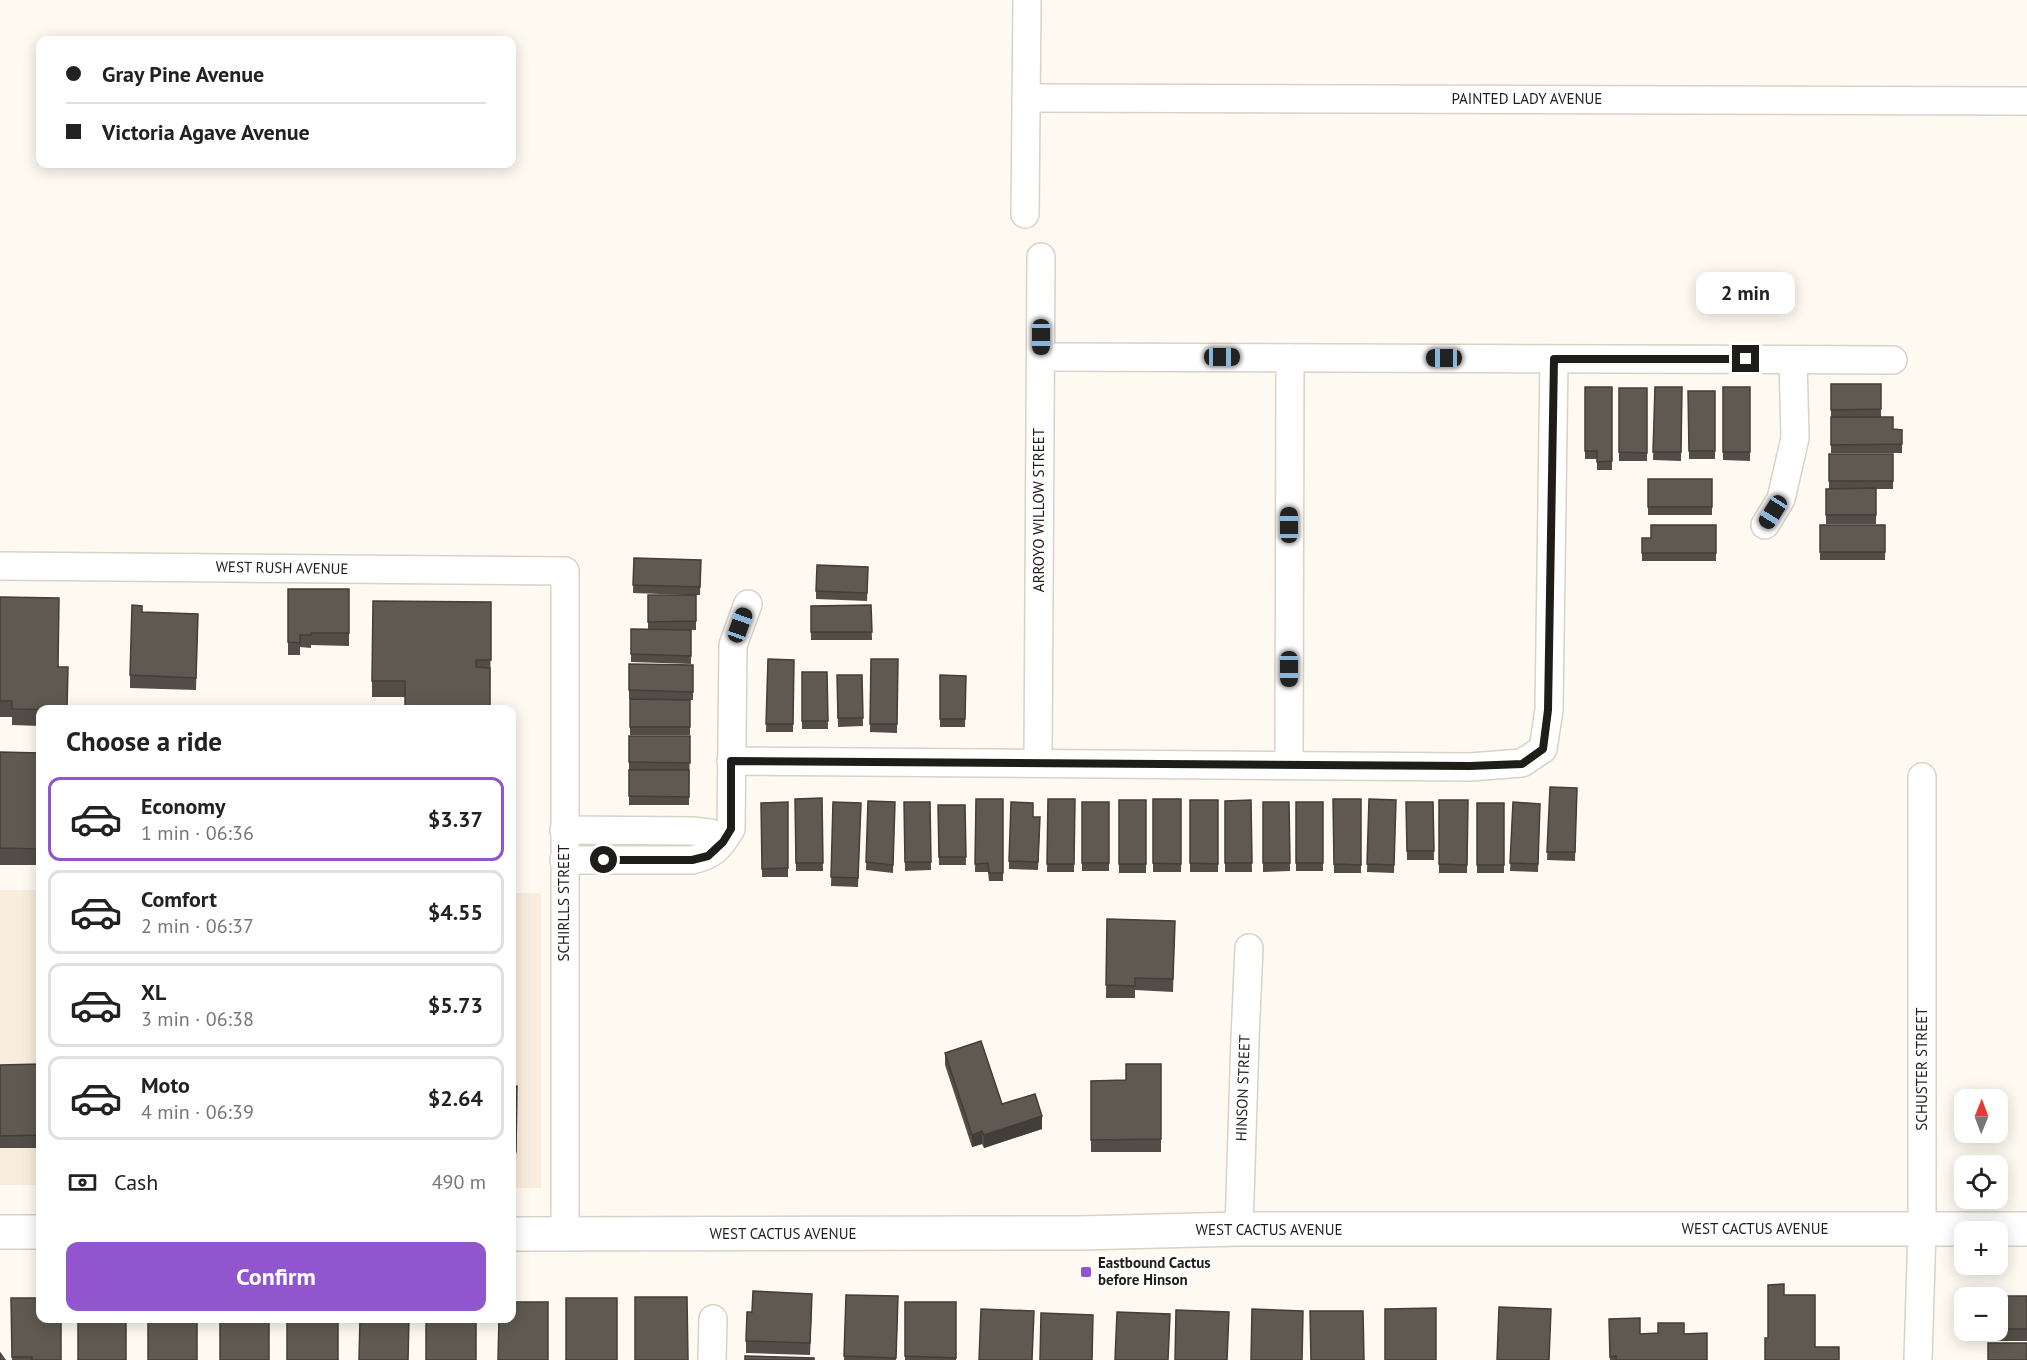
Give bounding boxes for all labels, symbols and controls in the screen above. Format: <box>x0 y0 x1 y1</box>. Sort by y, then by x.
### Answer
text: Gray Pine Avenue <box>102 60 264 88</box>
street label: PAINTED LADY AVENUE <box>1452 89 1602 108</box>
text: Victoria Agave Avenue <box>102 118 310 146</box>
callout: 2 min <box>1696 272 1796 314</box>
text: 2 min <box>1721 280 1770 306</box>
car <box>1032 319 1050 355</box>
route end <box>1732 345 1759 372</box>
car <box>1204 348 1240 366</box>
car <box>1426 349 1462 367</box>
street label: ARROYO WILLOW STREET <box>1029 427 1048 592</box>
car <box>1756 492 1790 532</box>
car <box>1280 507 1298 543</box>
street label: WEST RUSH AVENUE <box>215 557 349 578</box>
car <box>725 605 755 645</box>
car <box>1280 651 1298 687</box>
text: Choose a ride <box>66 724 222 758</box>
icon: car <box>69 792 123 846</box>
text: Economy <box>141 792 225 820</box>
text: $3.37 <box>428 805 483 833</box>
text: 1 min · 06:36 <box>141 820 254 846</box>
street label: SCHIRLLS STREET <box>554 844 573 962</box>
route start <box>590 846 617 873</box>
icon: car <box>69 885 123 939</box>
text: Comfort <box>141 885 217 913</box>
text: $4.55 <box>428 898 483 926</box>
text: 2 min · 06:37 <box>141 913 254 939</box>
icon: car <box>69 978 123 1032</box>
text: XL <box>141 978 166 1006</box>
text: $5.73 <box>428 991 483 1019</box>
text: 3 min · 06:38 <box>141 1006 254 1032</box>
street label: SCHUSTER STREET <box>1912 1007 1931 1131</box>
street label: HINSON STREET <box>1231 1034 1254 1142</box>
icon: car <box>69 1071 123 1125</box>
text: Moto <box>141 1071 190 1099</box>
text: $2.64 <box>428 1084 483 1112</box>
north arrow <box>1954 1089 2008 1143</box>
map controls <box>1954 1089 2008 1341</box>
text: 4 min · 06:39 <box>141 1099 254 1125</box>
button: locate <box>1954 1155 2008 1209</box>
icon: cash <box>66 1166 99 1199</box>
text: Cash <box>114 1168 158 1196</box>
text: 490 m <box>432 1169 486 1195</box>
street label: WEST CACTUS AVENUE <box>1681 1219 1829 1238</box>
street label: WEST CACTUS AVENUE <box>1195 1220 1343 1239</box>
button: + <box>1954 1221 2008 1275</box>
street label: WEST CACTUS AVENUE <box>709 1224 857 1243</box>
button: Confirm <box>66 1242 486 1311</box>
place label: Eastbound Cactus before Hinson <box>1098 1253 1211 1289</box>
marker: Eastbound Cactus before Hinson <box>1079 1265 1093 1279</box>
button: − <box>1954 1287 2008 1341</box>

